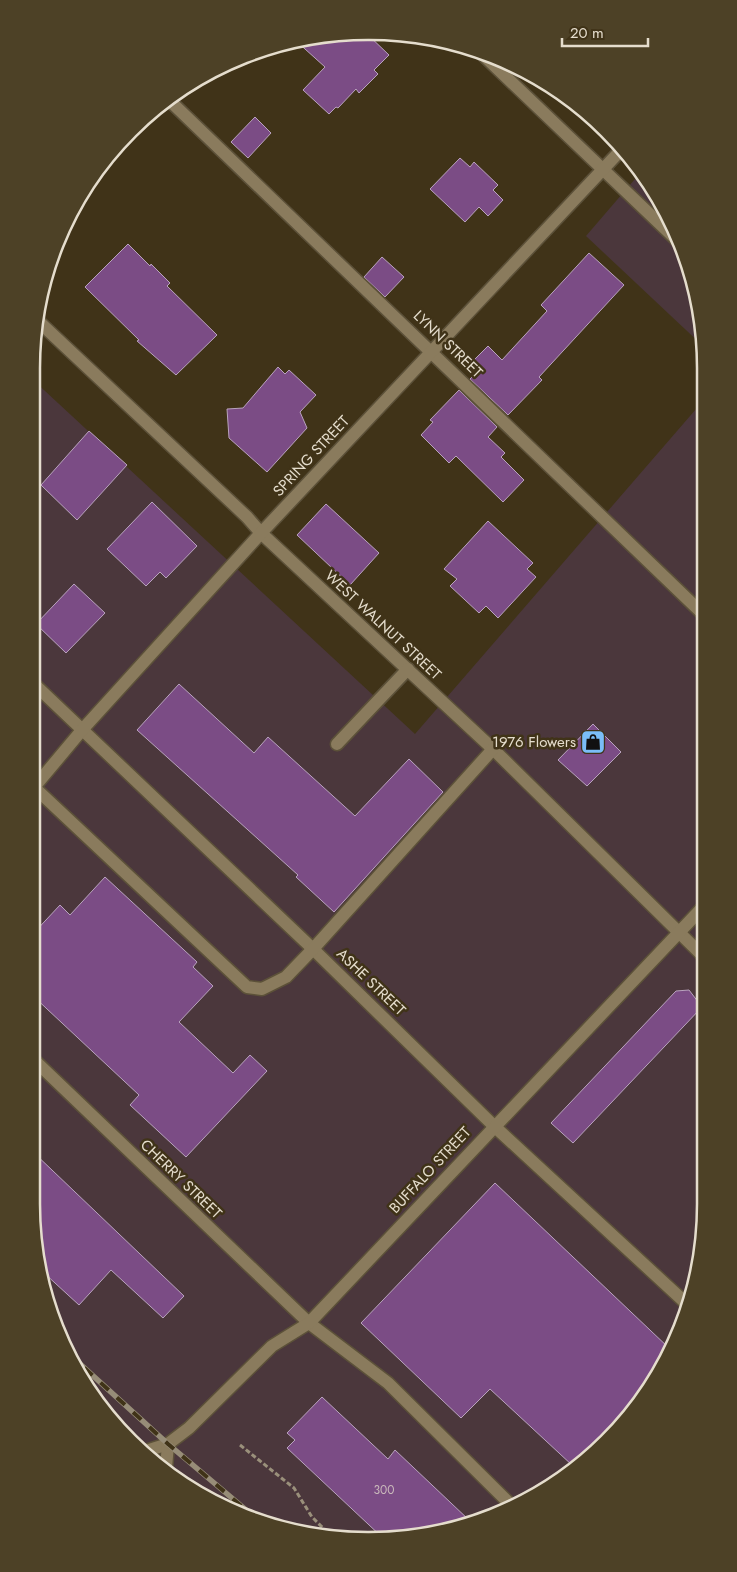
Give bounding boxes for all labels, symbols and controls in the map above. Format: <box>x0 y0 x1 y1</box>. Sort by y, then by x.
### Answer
scale bar <box>562 15 648 47</box>
text: 20 m <box>570 22 604 44</box>
street label: LYNN STREET <box>408 305 488 383</box>
street label: SPRING STREET <box>268 411 354 501</box>
street label: WEST WALNUT STREET <box>320 565 446 685</box>
shop icon: 1976 Flowers <box>580 729 606 755</box>
place label: 1976 Flowers <box>492 731 576 753</box>
street label: ASHE STREET <box>331 943 411 1021</box>
street label: BUFFALO STREET <box>384 1122 476 1218</box>
street label: CHERRY STREET <box>135 1134 227 1224</box>
house number: 300 <box>374 1481 394 1499</box>

